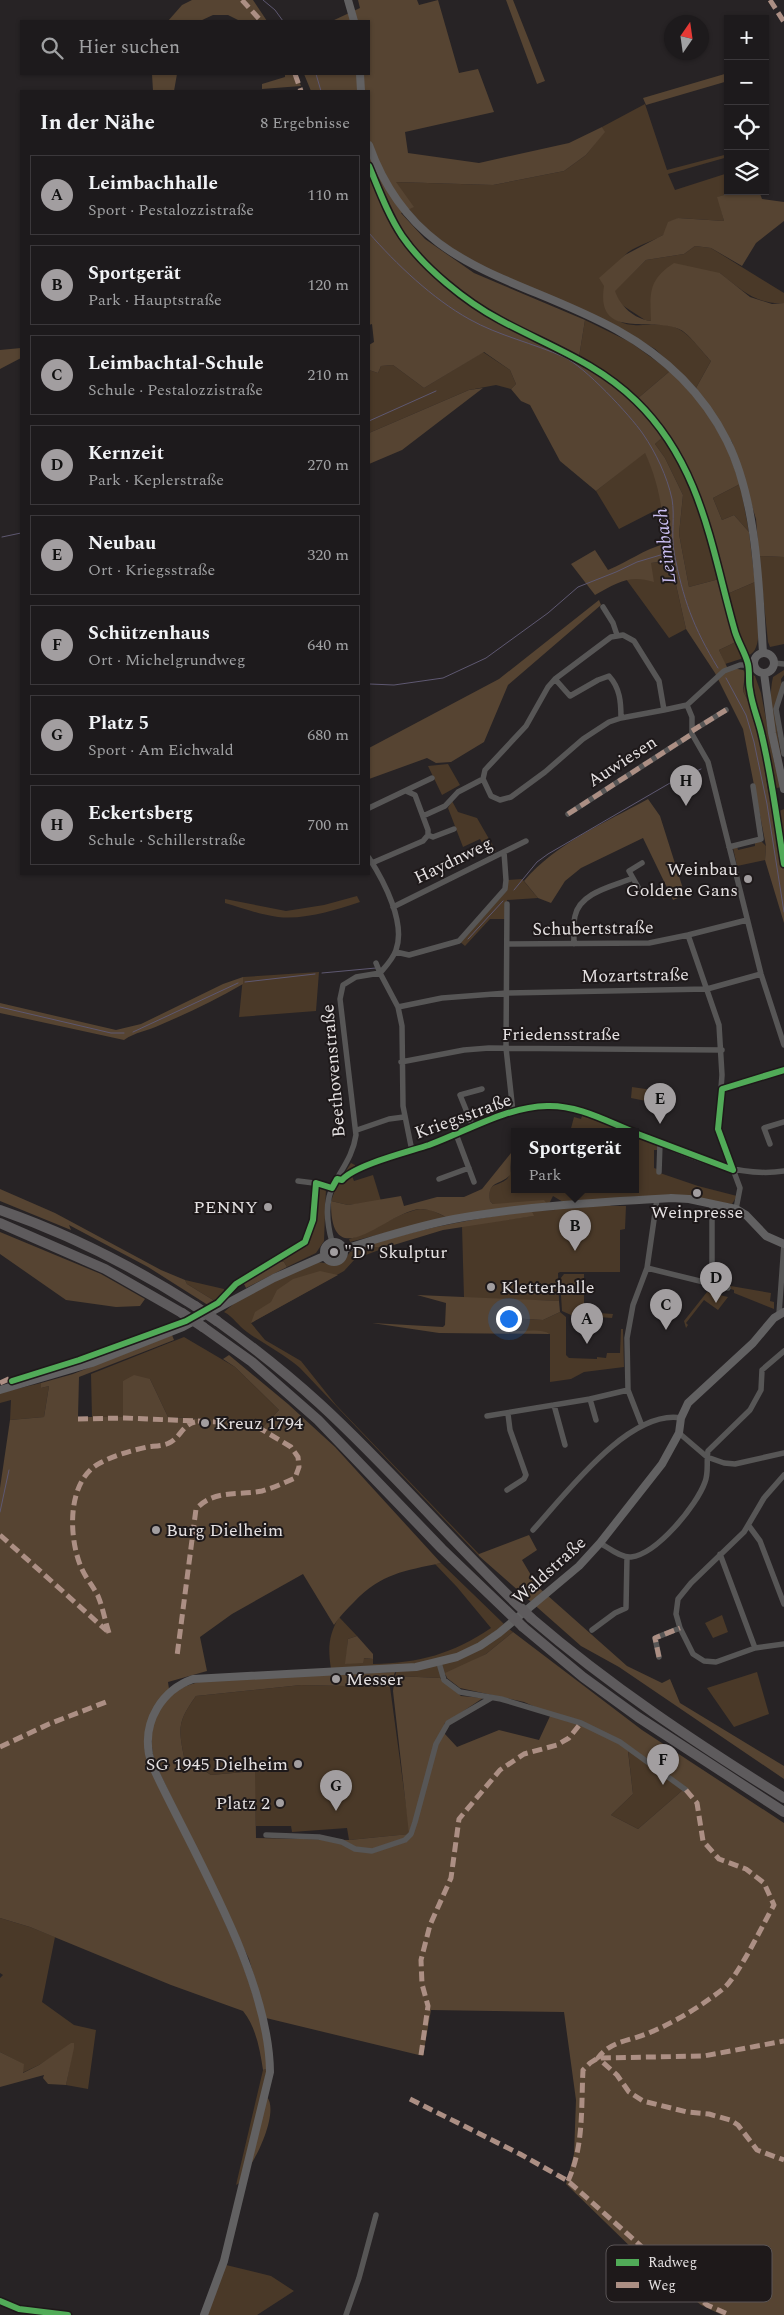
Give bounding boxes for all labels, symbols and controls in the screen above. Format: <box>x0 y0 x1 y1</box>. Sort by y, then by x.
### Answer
north arrow <box>664 15 709 60</box>
map controls <box>724 15 769 195</box>
button: + <box>724 15 769 60</box>
search box <box>20 20 370 75</box>
text: Hier suchen <box>78 33 180 62</box>
icon: search <box>38 34 66 62</box>
button: − <box>724 60 769 105</box>
button: locate <box>724 105 769 150</box>
text: In der Nähe <box>40 107 155 139</box>
text: 8 Ergebnisse <box>260 111 350 135</box>
button: layers <box>724 150 769 195</box>
text: Leimbachhalle <box>88 169 218 198</box>
text: A <box>51 183 63 207</box>
text: 110 m <box>307 183 349 207</box>
text: Sport · Pestalozzistraße <box>88 198 254 222</box>
text: Sportgerät <box>88 259 181 288</box>
text: B <box>51 273 63 297</box>
text: 120 m <box>307 273 349 297</box>
text: Park · Hauptstraße <box>88 288 222 312</box>
text: Leimbachtal-Schule <box>88 349 264 378</box>
text: C <box>51 363 63 387</box>
text: 210 m <box>307 363 349 387</box>
text: Schule · Pestalozzistraße <box>88 378 263 402</box>
text: Kernzeit <box>88 439 164 468</box>
text: D <box>51 453 63 477</box>
text: 270 m <box>307 453 349 477</box>
text: Park · Keplerstraße <box>88 468 224 492</box>
water label: Leimbach <box>646 506 685 585</box>
text: Neubau <box>88 529 156 558</box>
text: E <box>52 543 62 567</box>
text: 320 m <box>307 543 349 567</box>
text: Ort · Kriegsstraße <box>88 558 215 582</box>
text: Schützenhaus <box>88 619 210 648</box>
text: F <box>52 633 62 657</box>
text: 640 m <box>307 633 349 657</box>
text: Ort · Michelgrundweg <box>88 648 245 672</box>
text: Platz 5 <box>88 709 149 738</box>
text: G <box>51 723 63 747</box>
text: 680 m <box>307 723 349 747</box>
street label: Auwiesen <box>582 729 662 794</box>
text: Sport · Am Eichwald <box>88 738 234 762</box>
pin: H <box>670 765 702 806</box>
text: Eckertsberg <box>88 799 193 828</box>
text: H <box>50 813 64 837</box>
text: 700 m <box>307 813 349 837</box>
text: Schule · Schillerstraße <box>88 828 246 852</box>
street label: Haydnweg <box>409 830 497 891</box>
place label: Weinbau Goldene Gans <box>626 856 738 904</box>
marker: Weinbau Goldene Gans <box>742 873 754 885</box>
street label: Schubertstraße <box>532 914 654 943</box>
street label: Mozartstraße <box>581 961 689 990</box>
street label: Beethovenstraße <box>314 1003 353 1139</box>
street label: Friedensstraße <box>502 1021 620 1048</box>
pin: E <box>644 1083 676 1124</box>
street label: Kriegsstraße <box>411 1086 515 1147</box>
popup <box>511 1128 639 1193</box>
text: Sportgerät <box>528 1134 622 1163</box>
text: Park <box>528 1163 561 1187</box>
marker: Weinpresse <box>691 1187 703 1199</box>
place label: PENNY <box>193 1194 258 1221</box>
place label: Weinpresse <box>651 1199 743 1226</box>
marker: PENNY <box>262 1201 274 1213</box>
pin: B <box>559 1210 591 1251</box>
place label: "D" Skulptur <box>344 1239 447 1266</box>
marker: "D" Skulptur <box>328 1246 340 1258</box>
pin: D <box>700 1262 732 1303</box>
place label: Kletterhalle <box>501 1274 595 1301</box>
marker: Kletterhalle <box>485 1281 497 1293</box>
pin: C <box>650 1289 682 1330</box>
pin: A <box>571 1303 603 1344</box>
your location <box>496 1306 522 1332</box>
place label: Kreuz 1794 <box>215 1410 303 1437</box>
marker: Kreuz 1794 <box>199 1417 211 1429</box>
place label: Burg Dielheim <box>166 1517 283 1544</box>
marker: Burg Dielheim <box>150 1524 162 1536</box>
street label: Waldstraße <box>506 1530 592 1611</box>
place label: Messer <box>346 1666 403 1693</box>
marker: Messer <box>330 1673 342 1685</box>
pin: F <box>647 1744 679 1785</box>
place label: SG 1945 Dielheim <box>146 1751 288 1778</box>
marker: SG 1945 Dielheim <box>292 1758 304 1770</box>
pin: G <box>320 1770 352 1811</box>
place label: Platz 2 <box>216 1790 270 1817</box>
marker: Platz 2 <box>274 1797 286 1809</box>
legend <box>606 2245 772 2302</box>
text: Radweg <box>648 2252 697 2273</box>
text: Weg <box>648 2275 676 2296</box>

